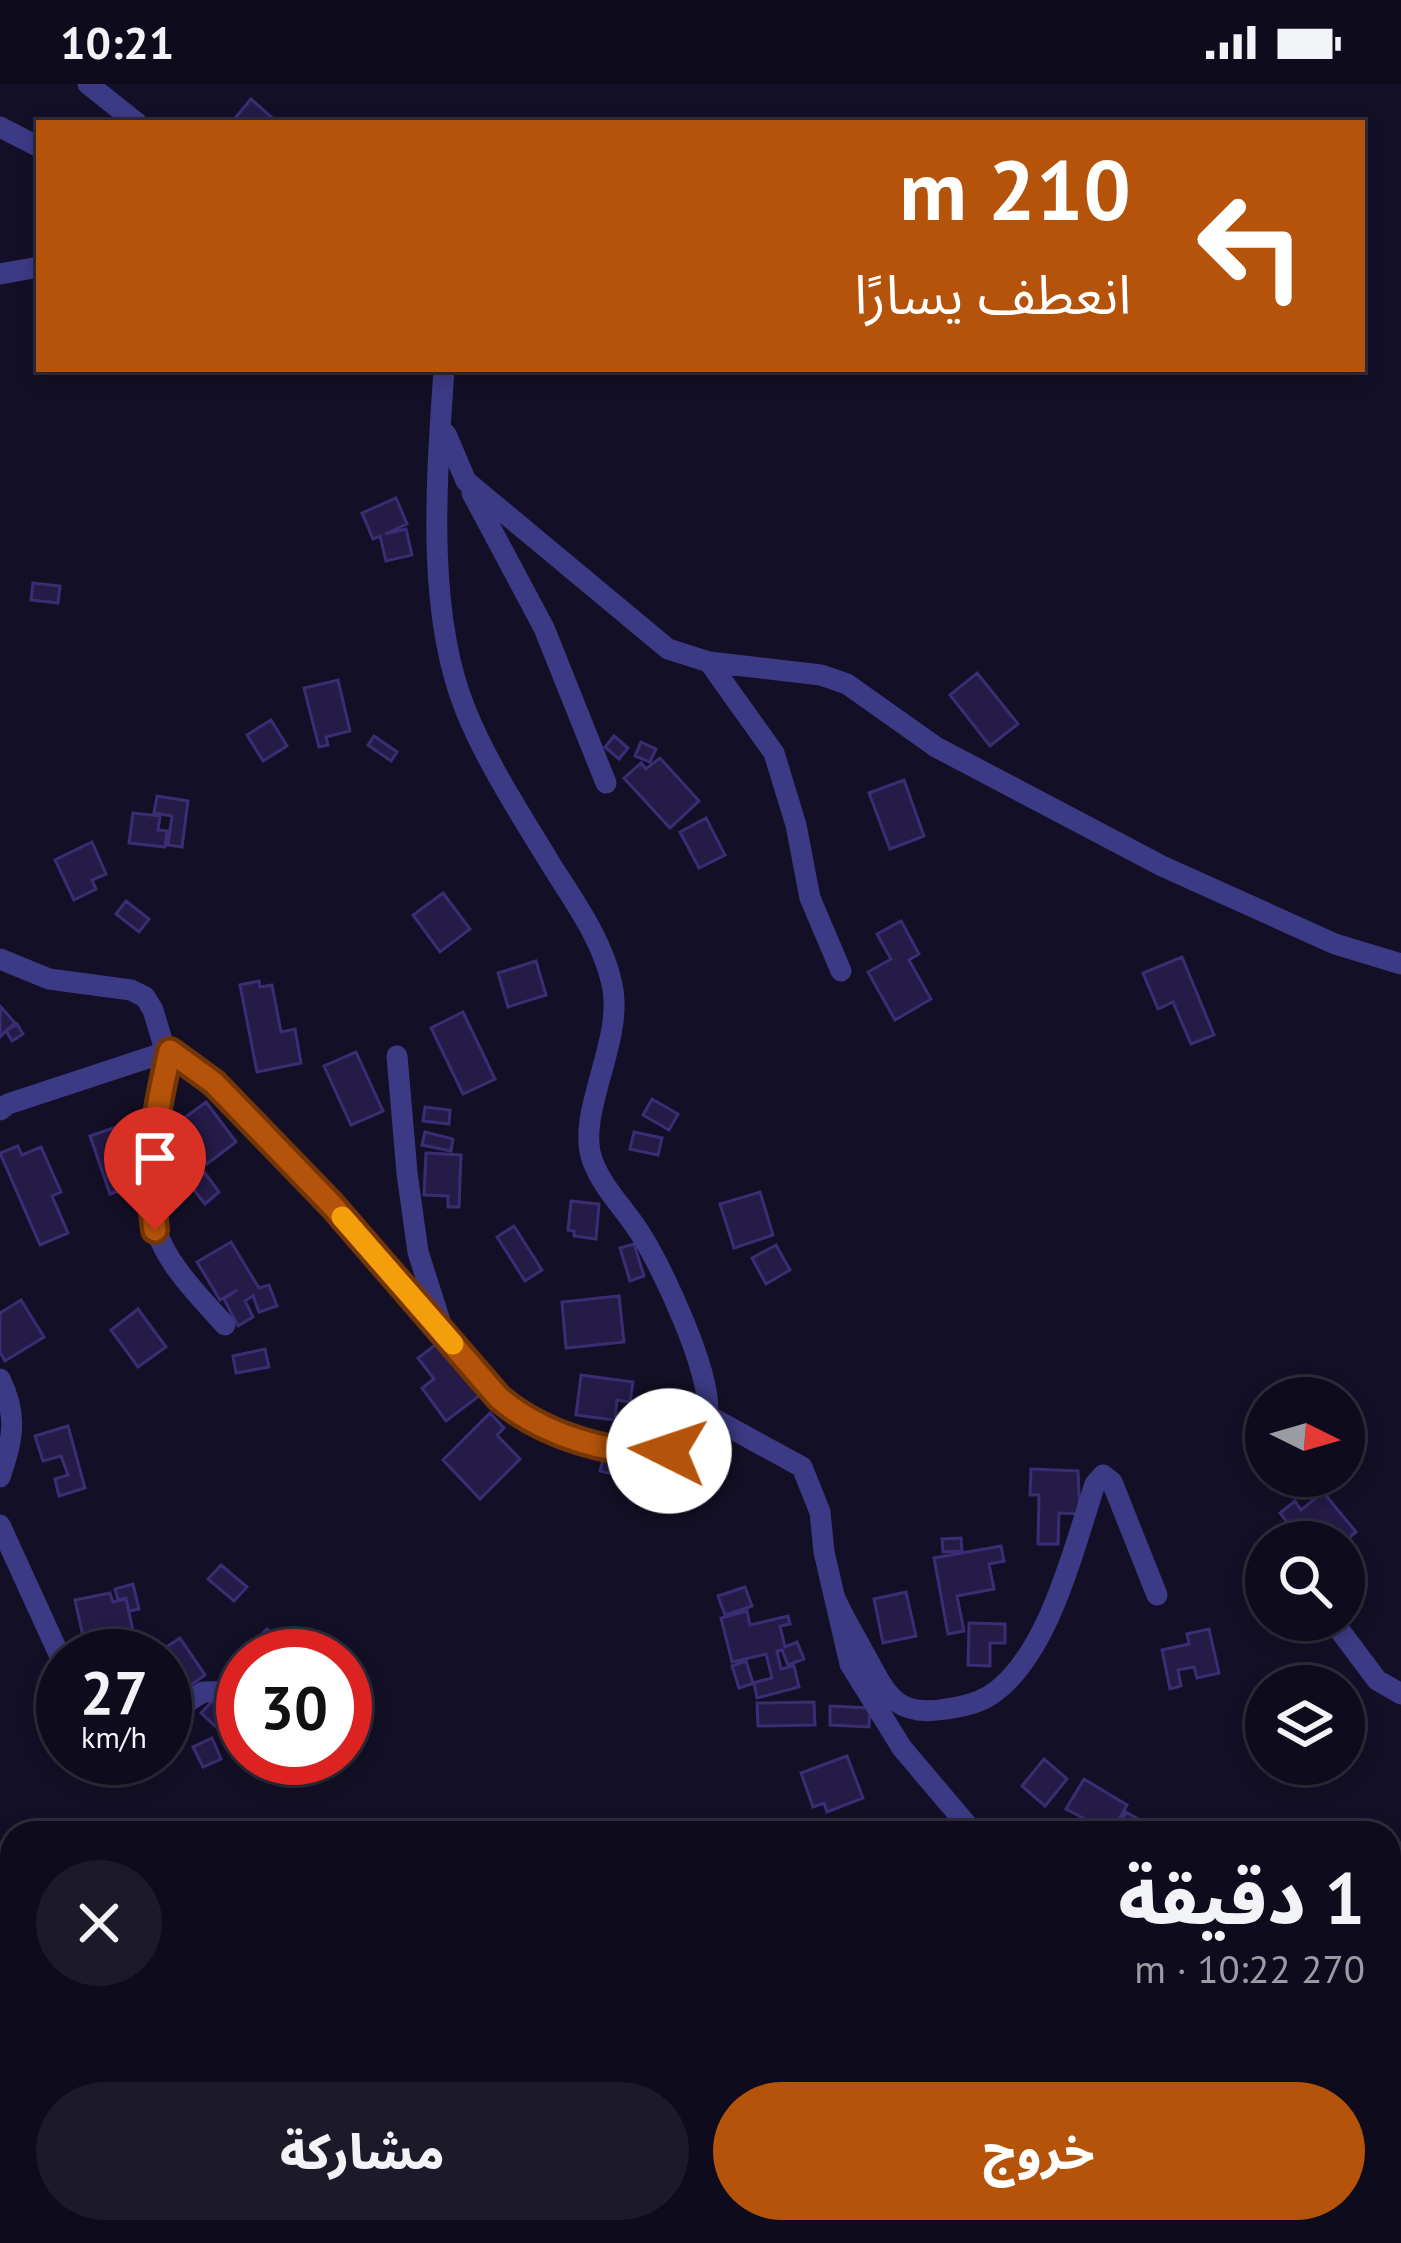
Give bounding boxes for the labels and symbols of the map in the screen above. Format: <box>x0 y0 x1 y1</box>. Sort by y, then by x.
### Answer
pin <box>104 1107 206 1230</box>
north arrow <box>1245 1377 1365 1497</box>
position arrow <box>606 1388 732 1514</box>
speed limit sign: 30 <box>216 1629 372 1785</box>

